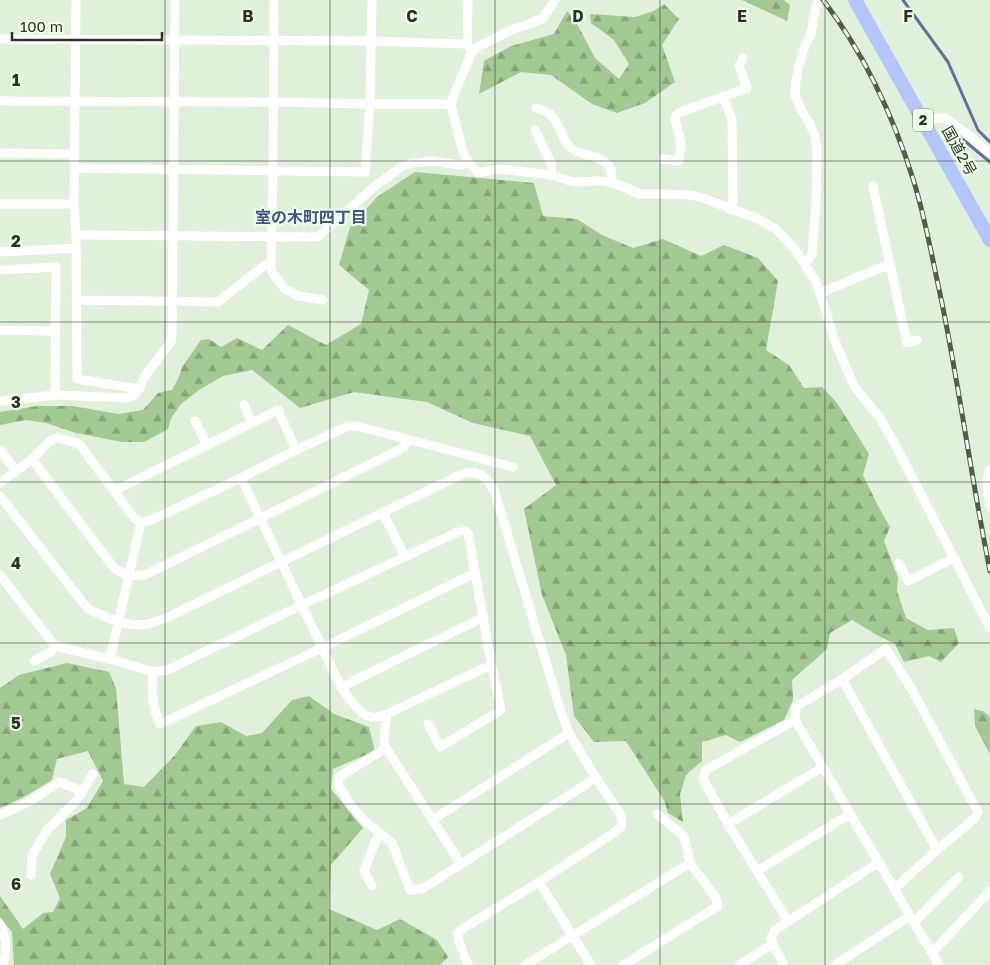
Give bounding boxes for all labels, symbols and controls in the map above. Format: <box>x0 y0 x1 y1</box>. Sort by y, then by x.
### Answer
text: B <box>242 6 254 26</box>
text: C <box>406 6 418 26</box>
text: D <box>572 6 584 26</box>
text: E <box>737 6 747 26</box>
text: F <box>903 6 913 26</box>
scale bar <box>12 10 162 42</box>
text: 100 m <box>20 17 63 35</box>
text: 1 <box>12 70 20 90</box>
road number: 2 <box>913 108 933 132</box>
street label: 国道2号 <box>939 123 981 178</box>
district label: 室の木町四丁目 <box>255 207 367 227</box>
text: 2 <box>11 231 21 251</box>
text: 3 <box>11 392 21 412</box>
text: 4 <box>11 553 21 573</box>
text: 5 <box>11 713 21 733</box>
text: 6 <box>11 874 21 894</box>

